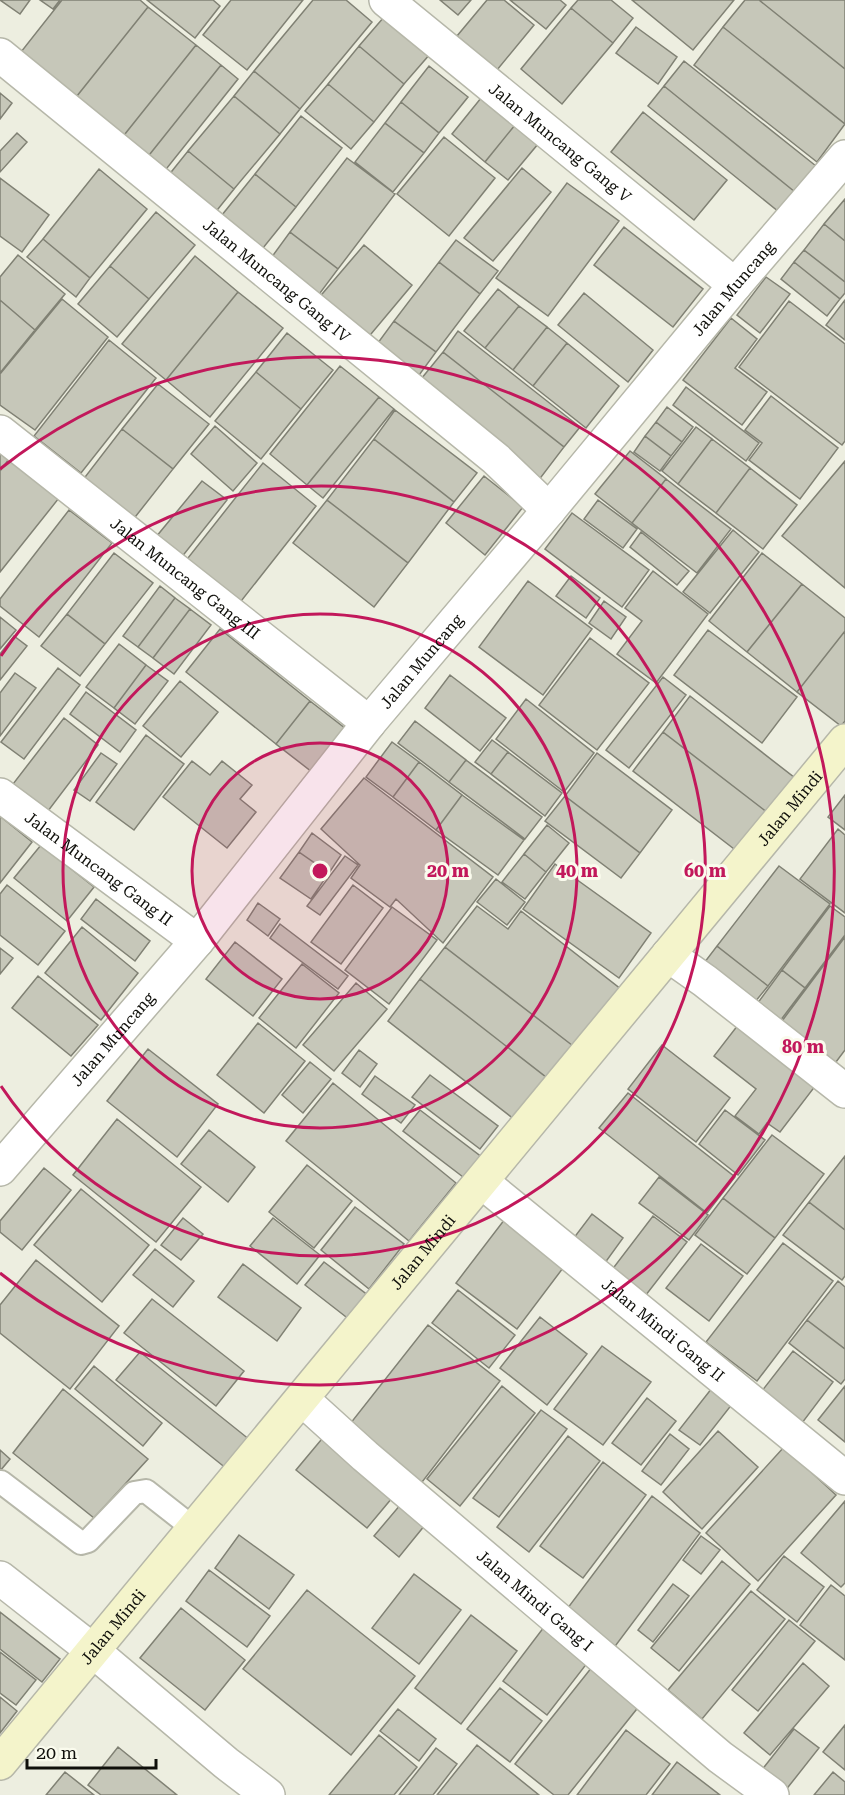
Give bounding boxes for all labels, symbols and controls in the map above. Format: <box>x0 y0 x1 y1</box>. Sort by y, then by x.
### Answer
street label: Jalan Muncang Gang V <box>485 79 636 207</box>
street label: Jalan Muncang Gang IV <box>199 215 354 347</box>
street label: Jalan Muncang <box>688 237 779 340</box>
street label: Jalan Muncang Gang III <box>107 514 263 643</box>
street label: Jalan Muncang <box>376 610 468 713</box>
street label: Jalan Mindi <box>753 767 826 850</box>
street label: Jalan Muncang Gang II <box>21 808 176 930</box>
text: 20 m <box>427 860 470 881</box>
text: 40 m <box>556 860 599 881</box>
text: 60 m <box>684 860 727 881</box>
centre of rings <box>310 861 330 881</box>
street label: Jalan Muncang <box>67 988 159 1090</box>
text: 80 m <box>782 1036 825 1057</box>
street label: Jalan Mindi <box>386 1211 459 1294</box>
street label: Jalan Mindi Gang II <box>598 1275 728 1386</box>
street label: Jalan Mindi Gang I <box>473 1546 597 1655</box>
street label: Jalan Mindi <box>77 1586 150 1668</box>
scale bar <box>27 1732 156 1770</box>
text: 20 m <box>36 1742 77 1763</box>

